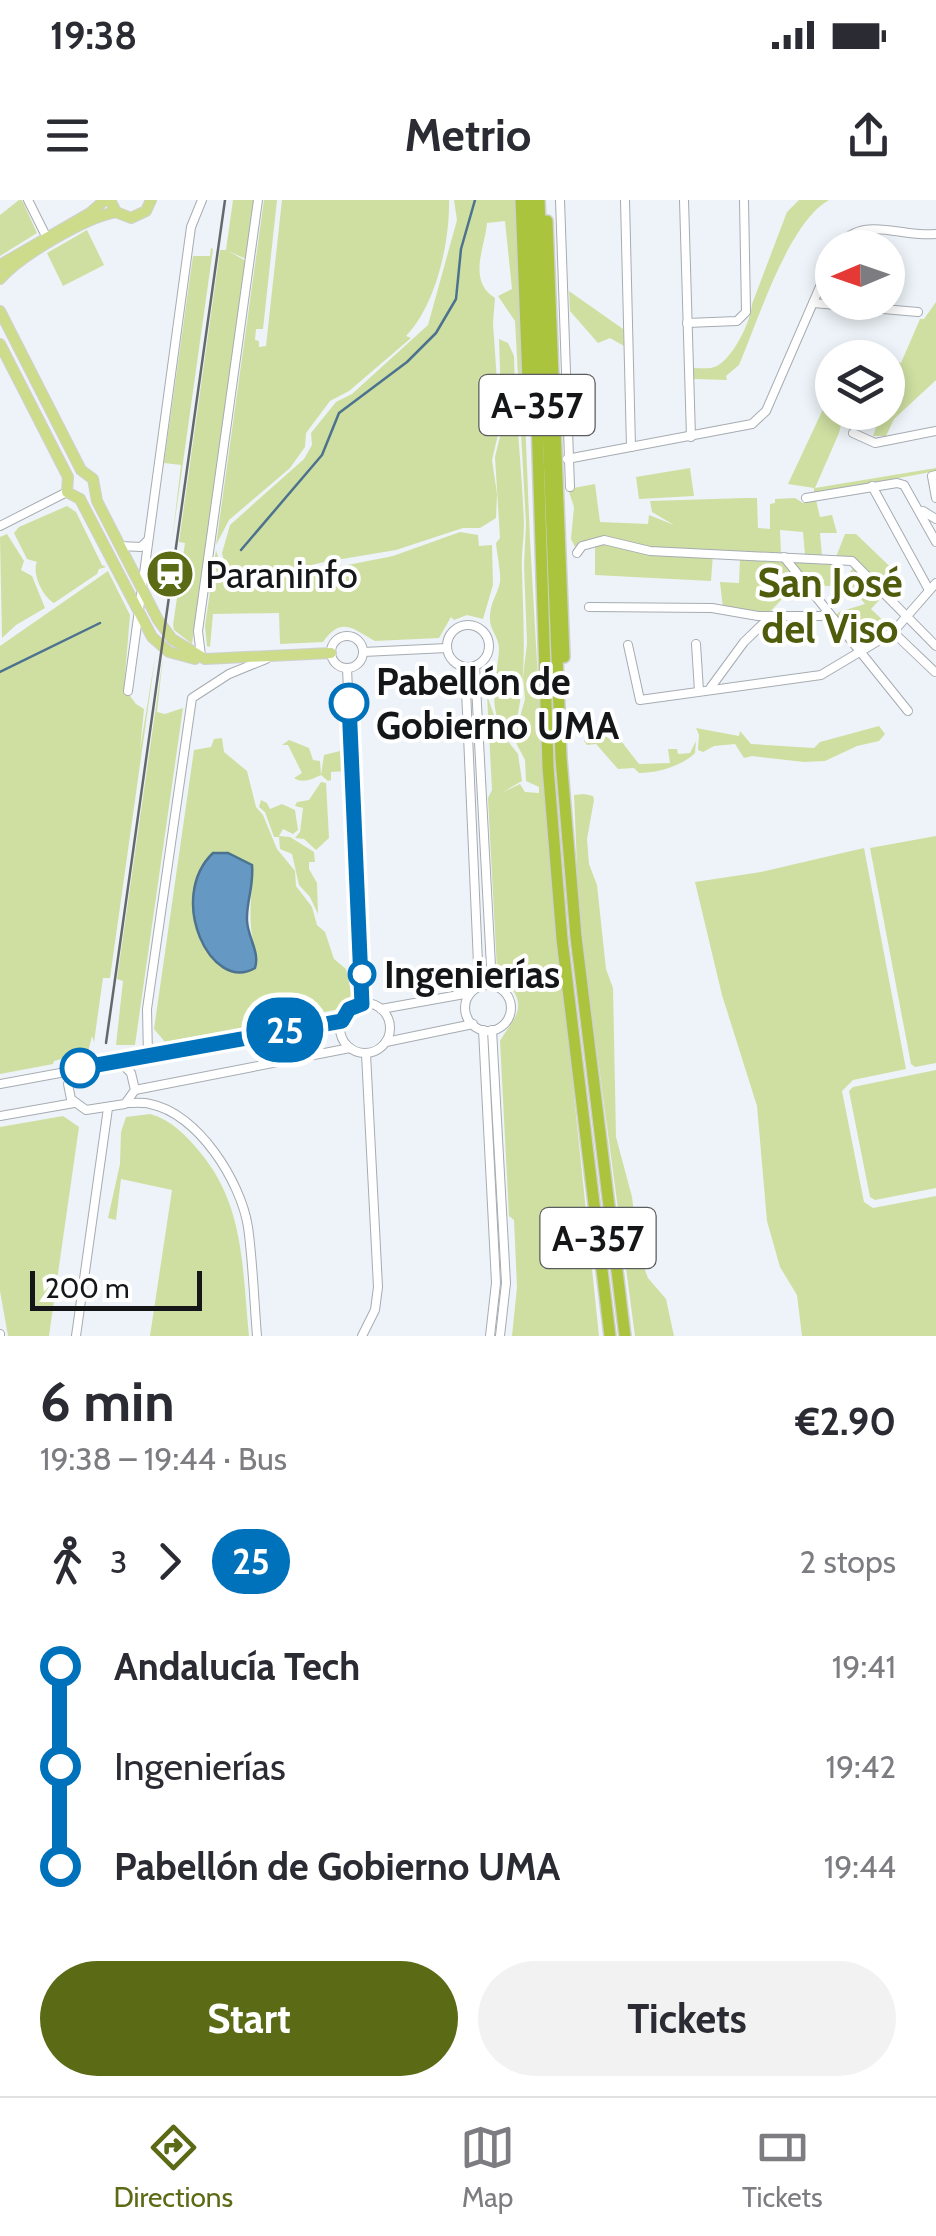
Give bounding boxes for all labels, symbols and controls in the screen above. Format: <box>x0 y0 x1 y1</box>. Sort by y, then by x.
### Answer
text: 19:38 <box>50 12 137 59</box>
icon: menu <box>40 108 95 163</box>
text: Metrio <box>405 108 531 162</box>
icon: share <box>841 108 896 163</box>
north arrow <box>815 230 905 320</box>
map controls <box>815 230 905 430</box>
button: layers <box>815 340 905 430</box>
road number: A-357 <box>480 375 594 435</box>
station icon: Paraninfo <box>144 548 196 600</box>
place label: Paraninfo <box>205 551 358 598</box>
district label: San José del Viso <box>757 558 903 653</box>
place label: Pabellón de Gobierno UMA <box>376 658 619 749</box>
marker: Pabellón de Gobierno UMA <box>330 684 368 722</box>
place label: Ingenierías <box>384 951 560 998</box>
marker: Ingenierías <box>349 961 375 987</box>
line badge: 25 <box>240 998 330 1062</box>
text: 25 <box>266 1009 304 1052</box>
unlabelled marker <box>61 1049 99 1087</box>
road number: A-357 <box>540 1208 656 1268</box>
scale bar <box>30 1266 202 1310</box>
text: 200 m <box>45 1271 130 1305</box>
text: 6 min <box>40 1368 175 1435</box>
text: €2.90 <box>795 1398 896 1445</box>
text: 19:38 – 19:44 · Bus <box>40 1439 287 1478</box>
icon: walk <box>40 1534 95 1589</box>
icon: forward <box>142 1534 197 1589</box>
text: 25 <box>232 1540 270 1583</box>
text: 3 <box>110 1542 127 1581</box>
text: 2 stops <box>799 1542 896 1581</box>
text: Andalucía Tech <box>114 1643 360 1690</box>
text: 19:41 <box>832 1647 896 1686</box>
text: Ingenierías <box>114 1743 286 1790</box>
text: 19:42 <box>825 1747 896 1786</box>
text: Pabellón de Gobierno UMA <box>114 1843 560 1890</box>
text: 19:44 <box>824 1847 896 1886</box>
button: Start <box>40 1961 458 2076</box>
button: Tickets <box>478 1961 896 2076</box>
tab: Directions <box>113 2120 233 2214</box>
tab: Map <box>460 2120 515 2214</box>
tab: Tickets <box>742 2120 823 2214</box>

